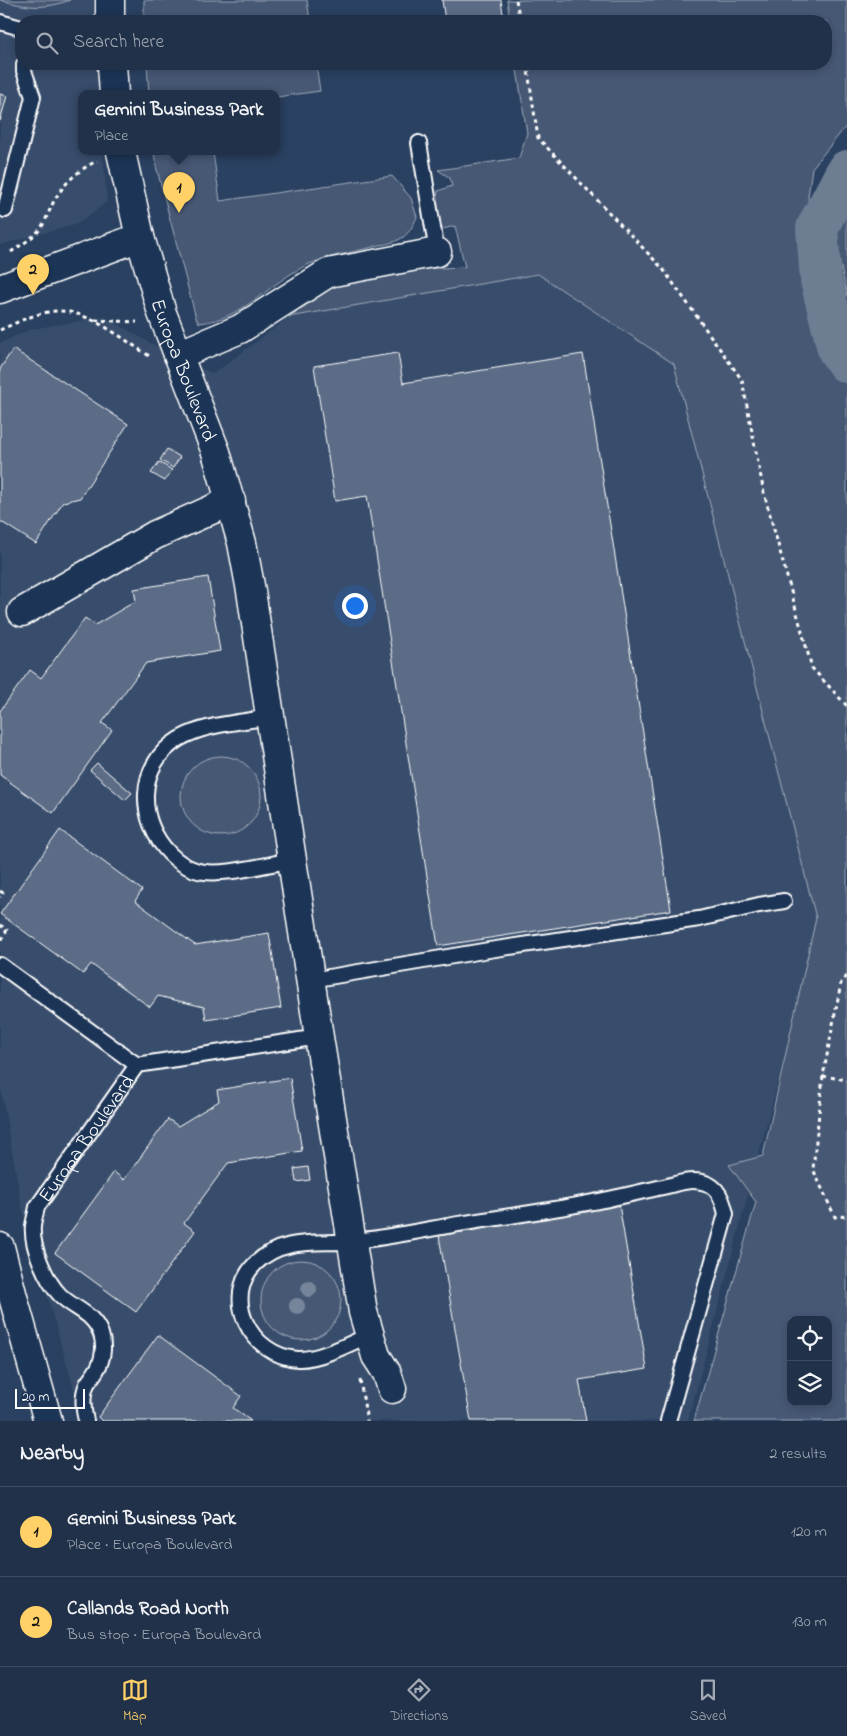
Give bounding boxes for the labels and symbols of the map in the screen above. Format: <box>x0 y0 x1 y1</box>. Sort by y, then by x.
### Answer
pin: 1 <box>163 172 195 213</box>
pin: 2 <box>17 254 49 295</box>
street label: Europa Boulevard <box>142 296 222 446</box>
your location <box>342 593 368 619</box>
street label: Europa Boulevard <box>32 1070 143 1209</box>
scale bar <box>15 1386 85 1409</box>

